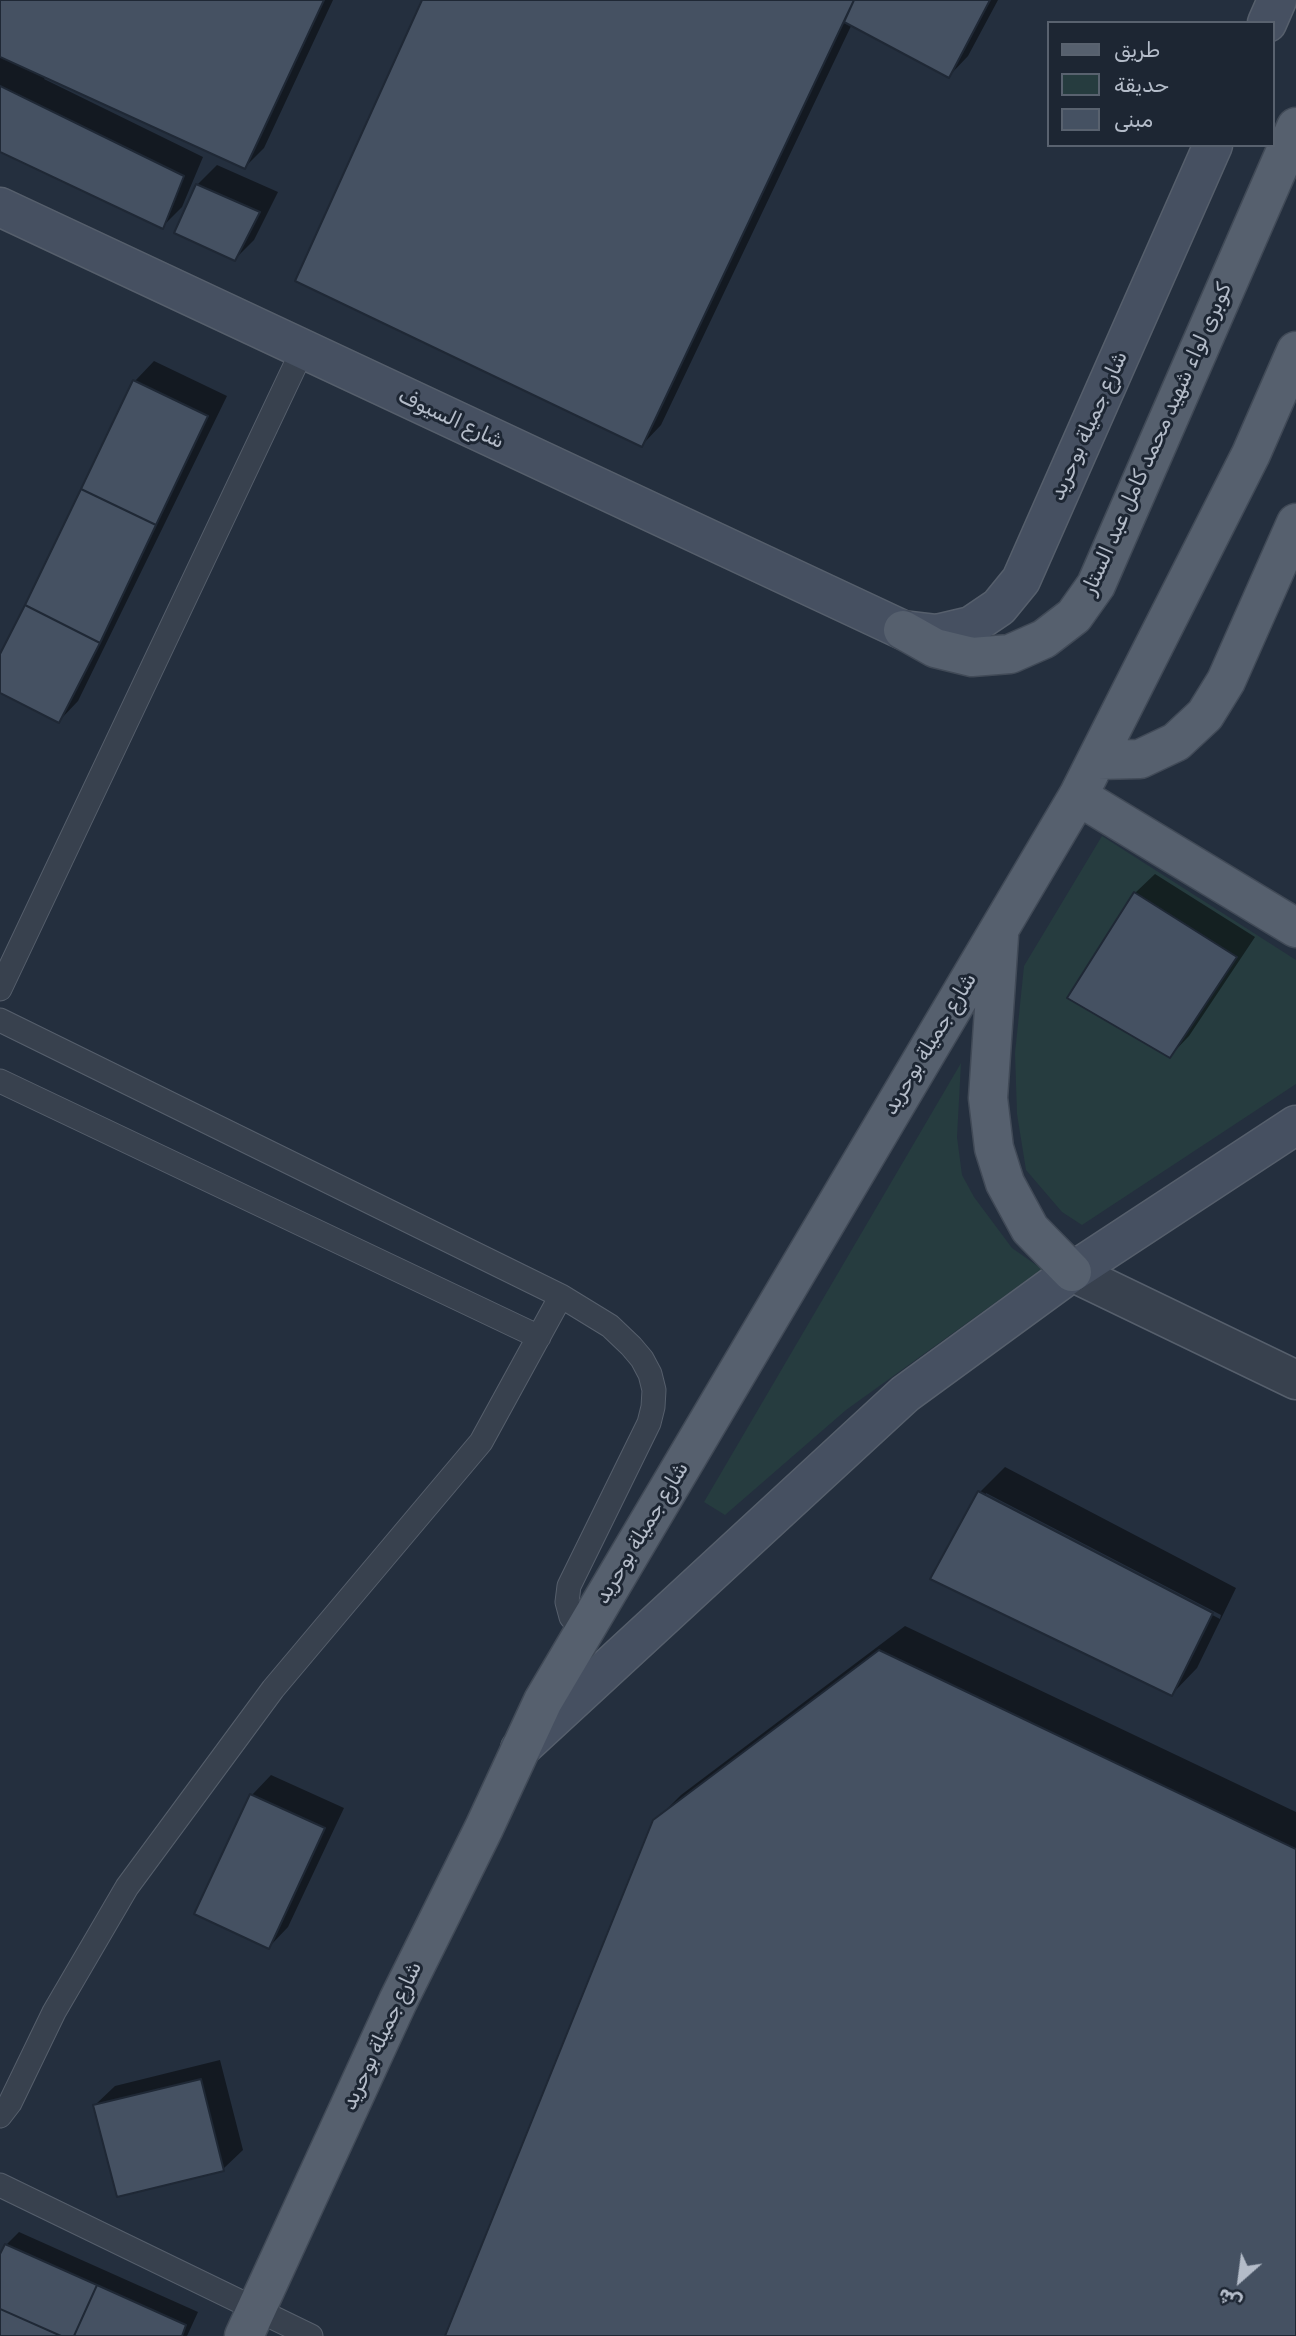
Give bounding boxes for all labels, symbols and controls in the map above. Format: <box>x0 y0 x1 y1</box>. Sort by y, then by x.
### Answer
legend <box>1048 21 1275 147</box>
text: طريق <box>1114 37 1160 62</box>
text: حديقة <box>1114 72 1169 97</box>
text: مبنى <box>1114 107 1153 132</box>
street label: كوبرى لواء شهيد محمد كامل عبد الستار <box>1077 279 1237 599</box>
street label: شارع جميلة بوحريد <box>1045 347 1133 505</box>
street label: شارع السيوف <box>394 383 508 455</box>
street label: شارع جميلة بوحريد <box>878 968 982 1120</box>
street label: شارع جميلة بوحريد <box>590 1457 694 1609</box>
street label: شارع جميلة بوحريد <box>337 1958 427 2114</box>
north arrow <box>1205 2245 1275 2315</box>
text: ش <box>1214 2283 1246 2315</box>

